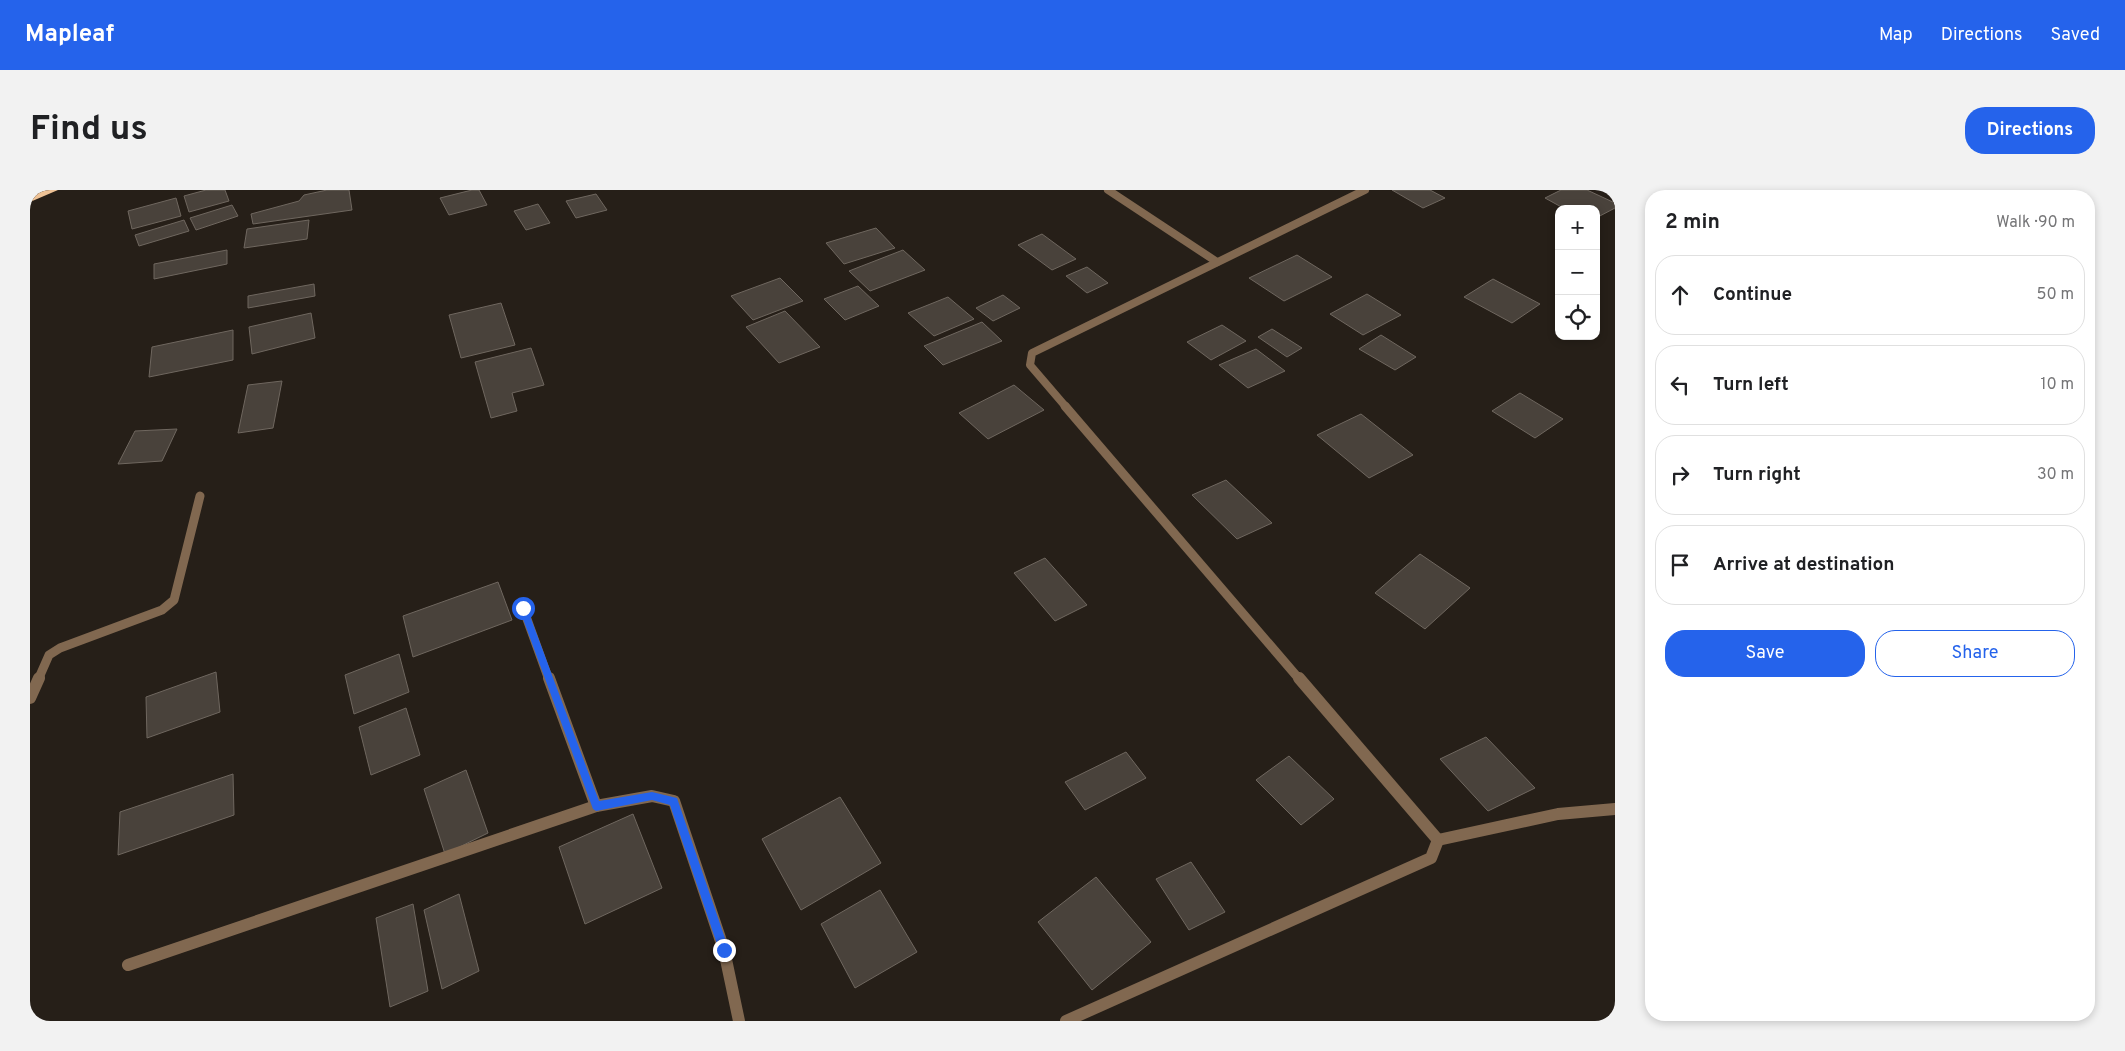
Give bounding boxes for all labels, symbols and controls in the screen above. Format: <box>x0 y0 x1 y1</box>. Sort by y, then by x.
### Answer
text: Mapleaf <box>25 20 114 50</box>
text: Map <box>1879 24 1913 47</box>
text: Directions <box>1941 24 2023 47</box>
text: Saved <box>2051 24 2100 47</box>
button: Directions <box>1965 107 2095 154</box>
text: Find us <box>30 108 148 152</box>
map controls <box>1555 205 1600 340</box>
button: + <box>1555 205 1600 250</box>
text: 2 min <box>1665 209 1720 236</box>
text: Walk · 90 m <box>1996 213 2075 233</box>
button: − <box>1555 250 1600 295</box>
icon: ahead <box>1666 281 1694 309</box>
text: Continue <box>1713 283 1792 307</box>
text: 50 m <box>2037 285 2074 305</box>
button: locate <box>1555 295 1600 340</box>
icon: left <box>1666 371 1694 399</box>
text: Turn left <box>1713 373 1789 397</box>
text: 10 m <box>2040 375 2074 395</box>
icon: right <box>1666 461 1694 489</box>
text: Turn right <box>1713 463 1801 487</box>
text: 30 m <box>2037 465 2074 485</box>
icon: arrive <box>1666 551 1694 579</box>
text: Arrive at destination <box>1713 553 1894 577</box>
route start <box>512 597 535 620</box>
button: Save <box>1665 630 1865 677</box>
button: Share <box>1875 630 2075 677</box>
route end <box>713 939 736 962</box>

